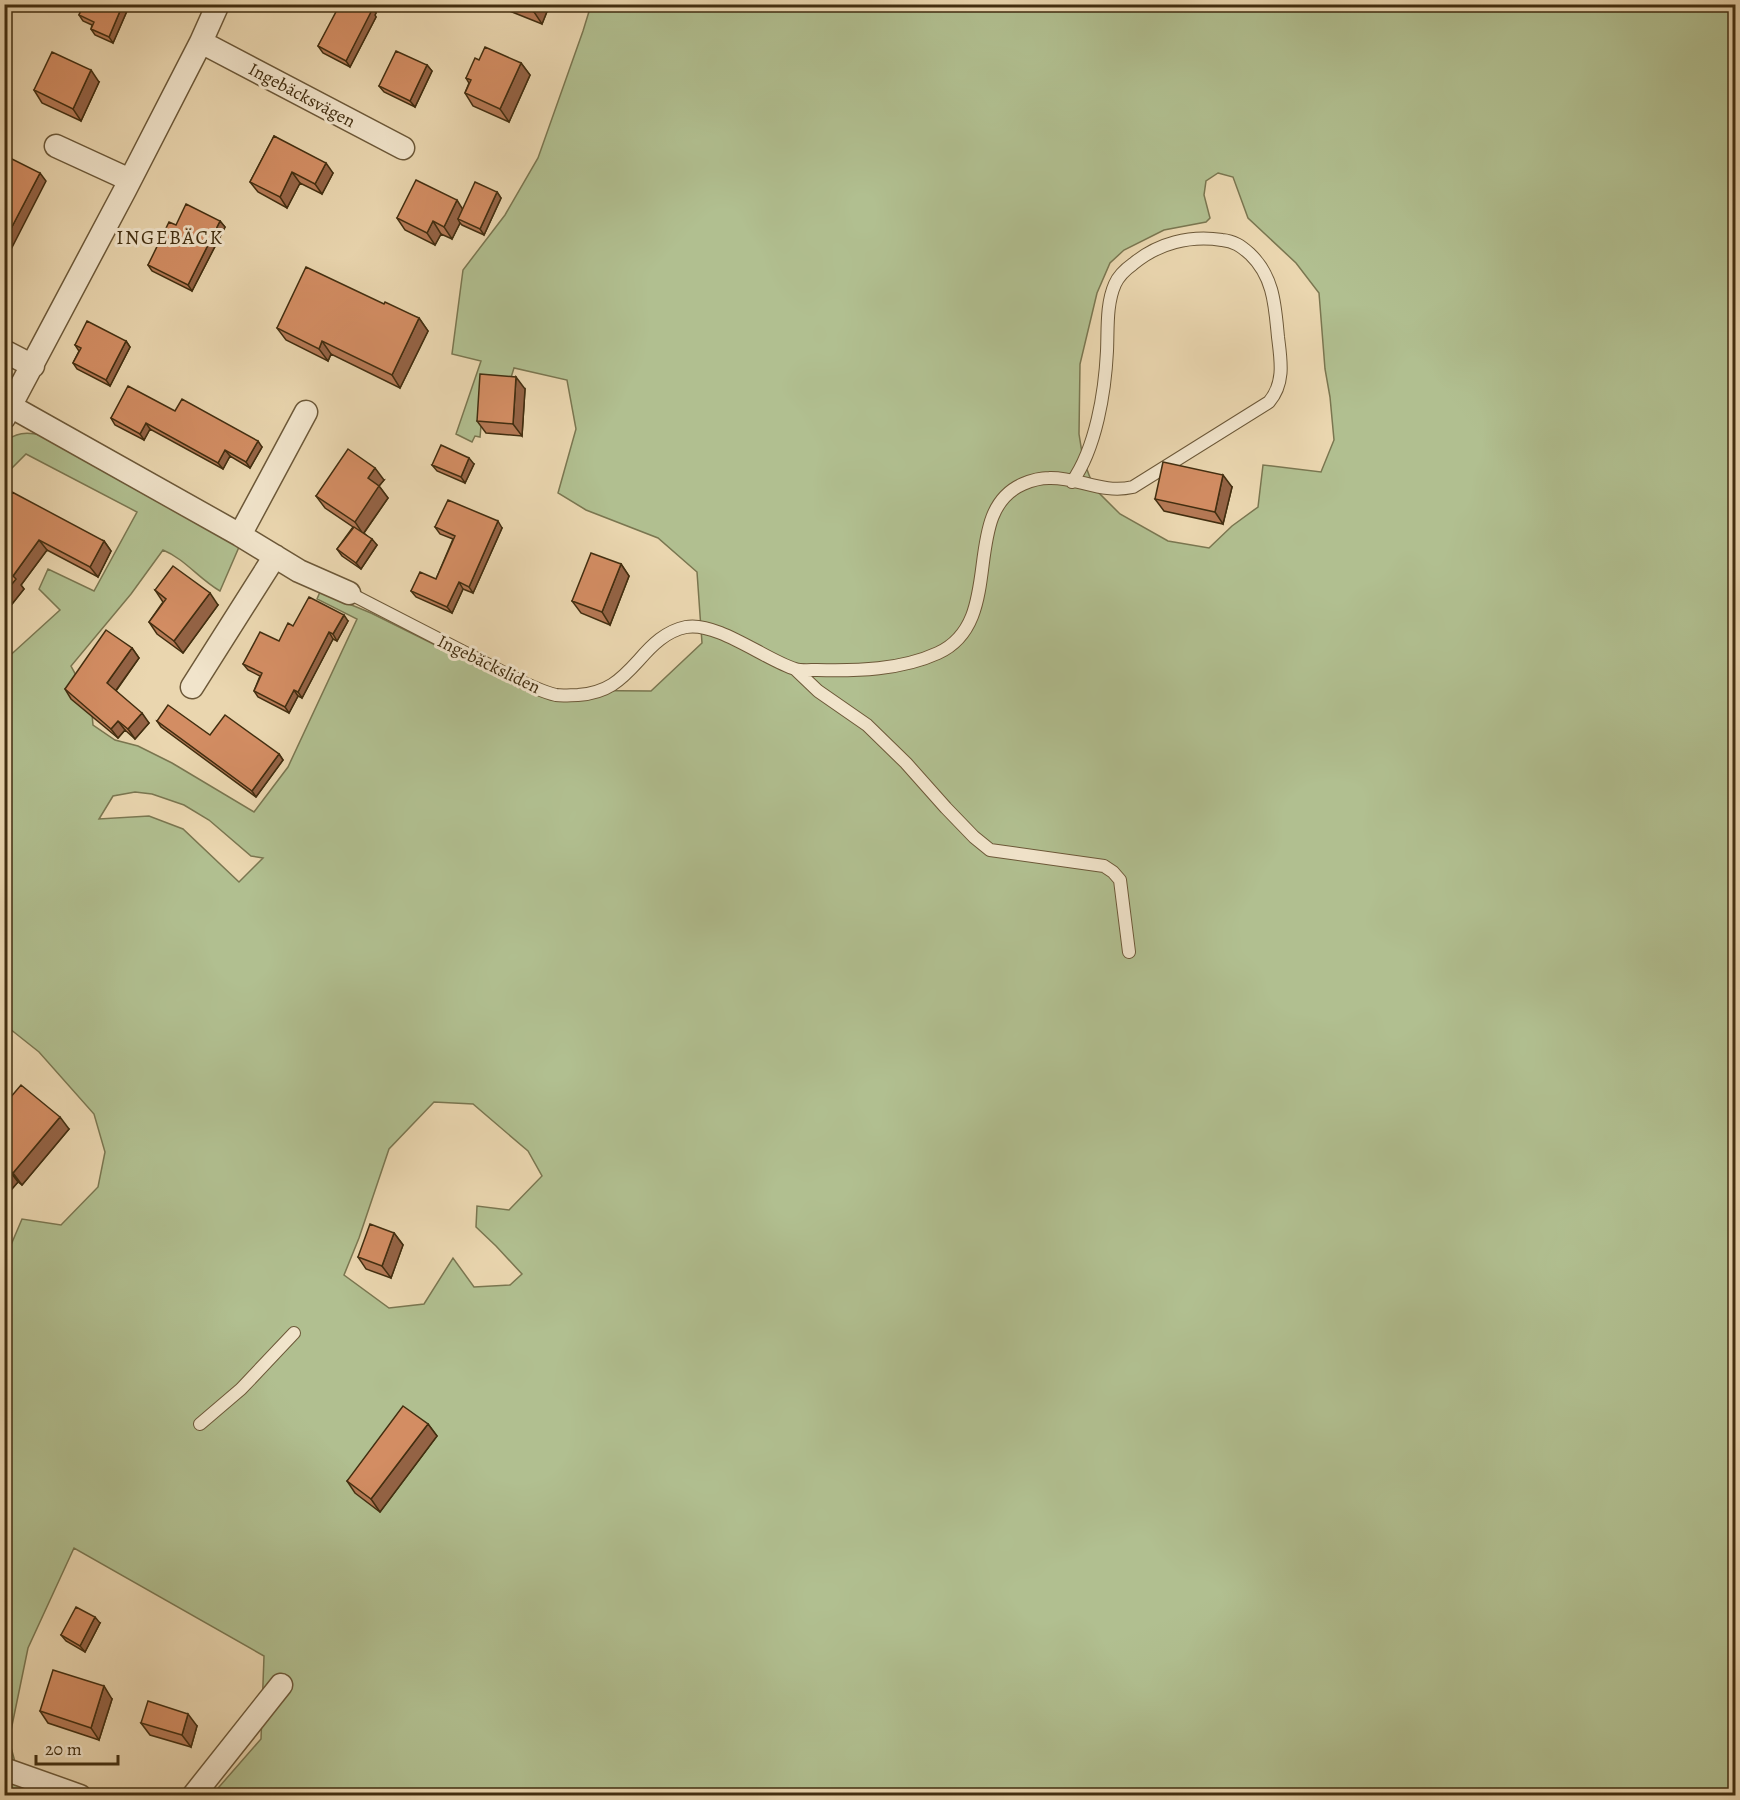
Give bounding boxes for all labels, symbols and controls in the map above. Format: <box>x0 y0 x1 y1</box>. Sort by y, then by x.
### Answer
street label: Ingebäcksvägen <box>244 57 360 133</box>
district label: INGEBÄCK <box>116 224 224 251</box>
street label: Ingebäcksliden <box>434 629 545 699</box>
scale bar <box>36 1728 118 1766</box>
text: 20 m <box>45 1737 82 1761</box>

